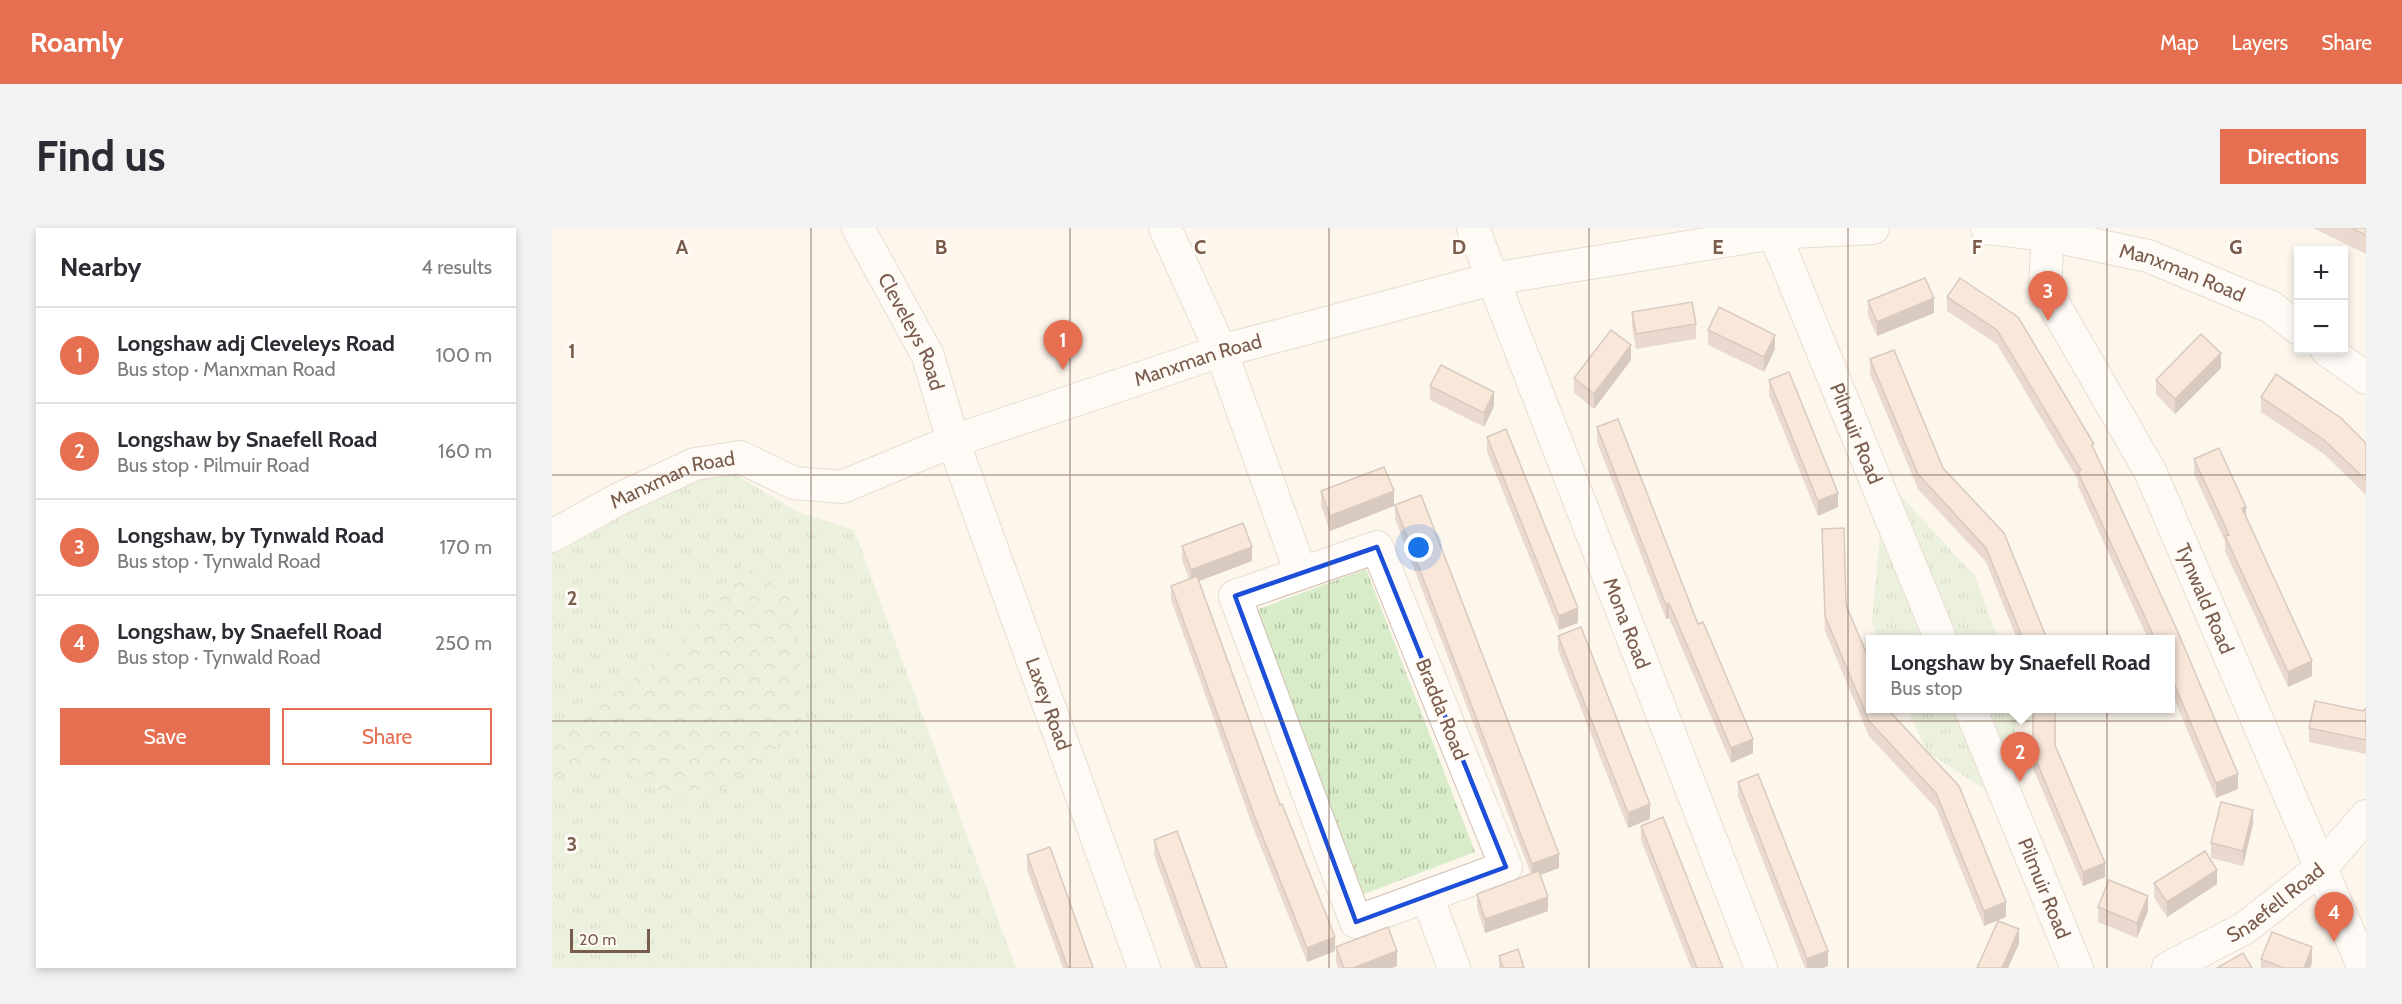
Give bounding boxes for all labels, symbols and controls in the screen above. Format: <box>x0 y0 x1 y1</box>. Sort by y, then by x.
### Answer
text: Roamly <box>30 25 124 59</box>
text: Map <box>2160 30 2199 55</box>
text: Layers <box>2232 30 2288 55</box>
text: Share <box>2321 30 2372 55</box>
button: Directions <box>2220 129 2366 184</box>
text: Find us <box>36 130 165 182</box>
text: A <box>676 235 689 259</box>
text: B <box>935 235 947 259</box>
text: C <box>1194 235 1206 259</box>
text: D <box>1452 235 1466 259</box>
text: E <box>1712 235 1724 259</box>
text: F <box>1972 235 1983 259</box>
text: G <box>2229 235 2243 259</box>
street label: Manxman Road <box>2117 238 2248 307</box>
map controls <box>2294 246 2348 354</box>
button: + <box>2294 246 2348 300</box>
text: Nearby <box>60 251 141 283</box>
text: 4 results <box>421 255 492 279</box>
street label: Cleveleys Road <box>873 269 949 393</box>
pin: 3 <box>2028 272 2068 321</box>
button: − <box>2294 300 2348 354</box>
pin: 1 <box>1044 320 1082 370</box>
street label: Manxman Road <box>1131 329 1264 391</box>
text: Longshaw adj Cleveleys Road <box>117 330 395 357</box>
text: 1 <box>568 339 576 363</box>
text: 1 <box>76 343 83 367</box>
text: 100 m <box>436 343 492 367</box>
text: Bus stop · Manxman Road <box>117 357 336 381</box>
street label: Pilmuir Road <box>1825 379 1888 487</box>
text: Longshaw by Snaefell Road <box>117 426 377 453</box>
text: 2 <box>74 439 85 463</box>
text: 160 m <box>438 439 492 463</box>
street label: Manxman Road <box>606 446 736 514</box>
text: Bus stop · Pilmuir Road <box>117 453 310 477</box>
text: Longshaw, by Tynwald Road <box>117 522 384 549</box>
your location <box>1404 533 1433 562</box>
text: 3 <box>74 535 85 559</box>
text: 170 m <box>440 535 492 559</box>
street label: Tynwald Road <box>2171 540 2239 657</box>
text: Bus stop · Tynwald Road <box>117 549 321 573</box>
street label: Mona Road <box>1598 574 1655 672</box>
text: 2 <box>567 586 577 610</box>
text: Longshaw, by Snaefell Road <box>117 618 382 645</box>
text: 4 <box>73 631 86 655</box>
text: 250 m <box>435 631 492 655</box>
popup <box>1866 635 2175 713</box>
text: Bus stop · Tynwald Road <box>117 645 321 669</box>
text: Longshaw by Snaefell Road <box>1890 649 2151 676</box>
street label: Laxey Road <box>1020 654 1076 753</box>
street label: Bradda Road <box>1411 655 1473 763</box>
text: Bus stop <box>1890 676 1963 700</box>
button: Save <box>60 708 270 765</box>
button: Share <box>282 708 492 765</box>
pin: 2 <box>2000 732 2040 782</box>
text: 3 <box>567 832 577 856</box>
street label: Pilmuir Road <box>2013 834 2076 942</box>
street label: Snaefell Road <box>2223 858 2329 947</box>
pin: 4 <box>2314 892 2354 942</box>
scale bar <box>570 926 650 954</box>
text: 20 m <box>579 930 616 949</box>

